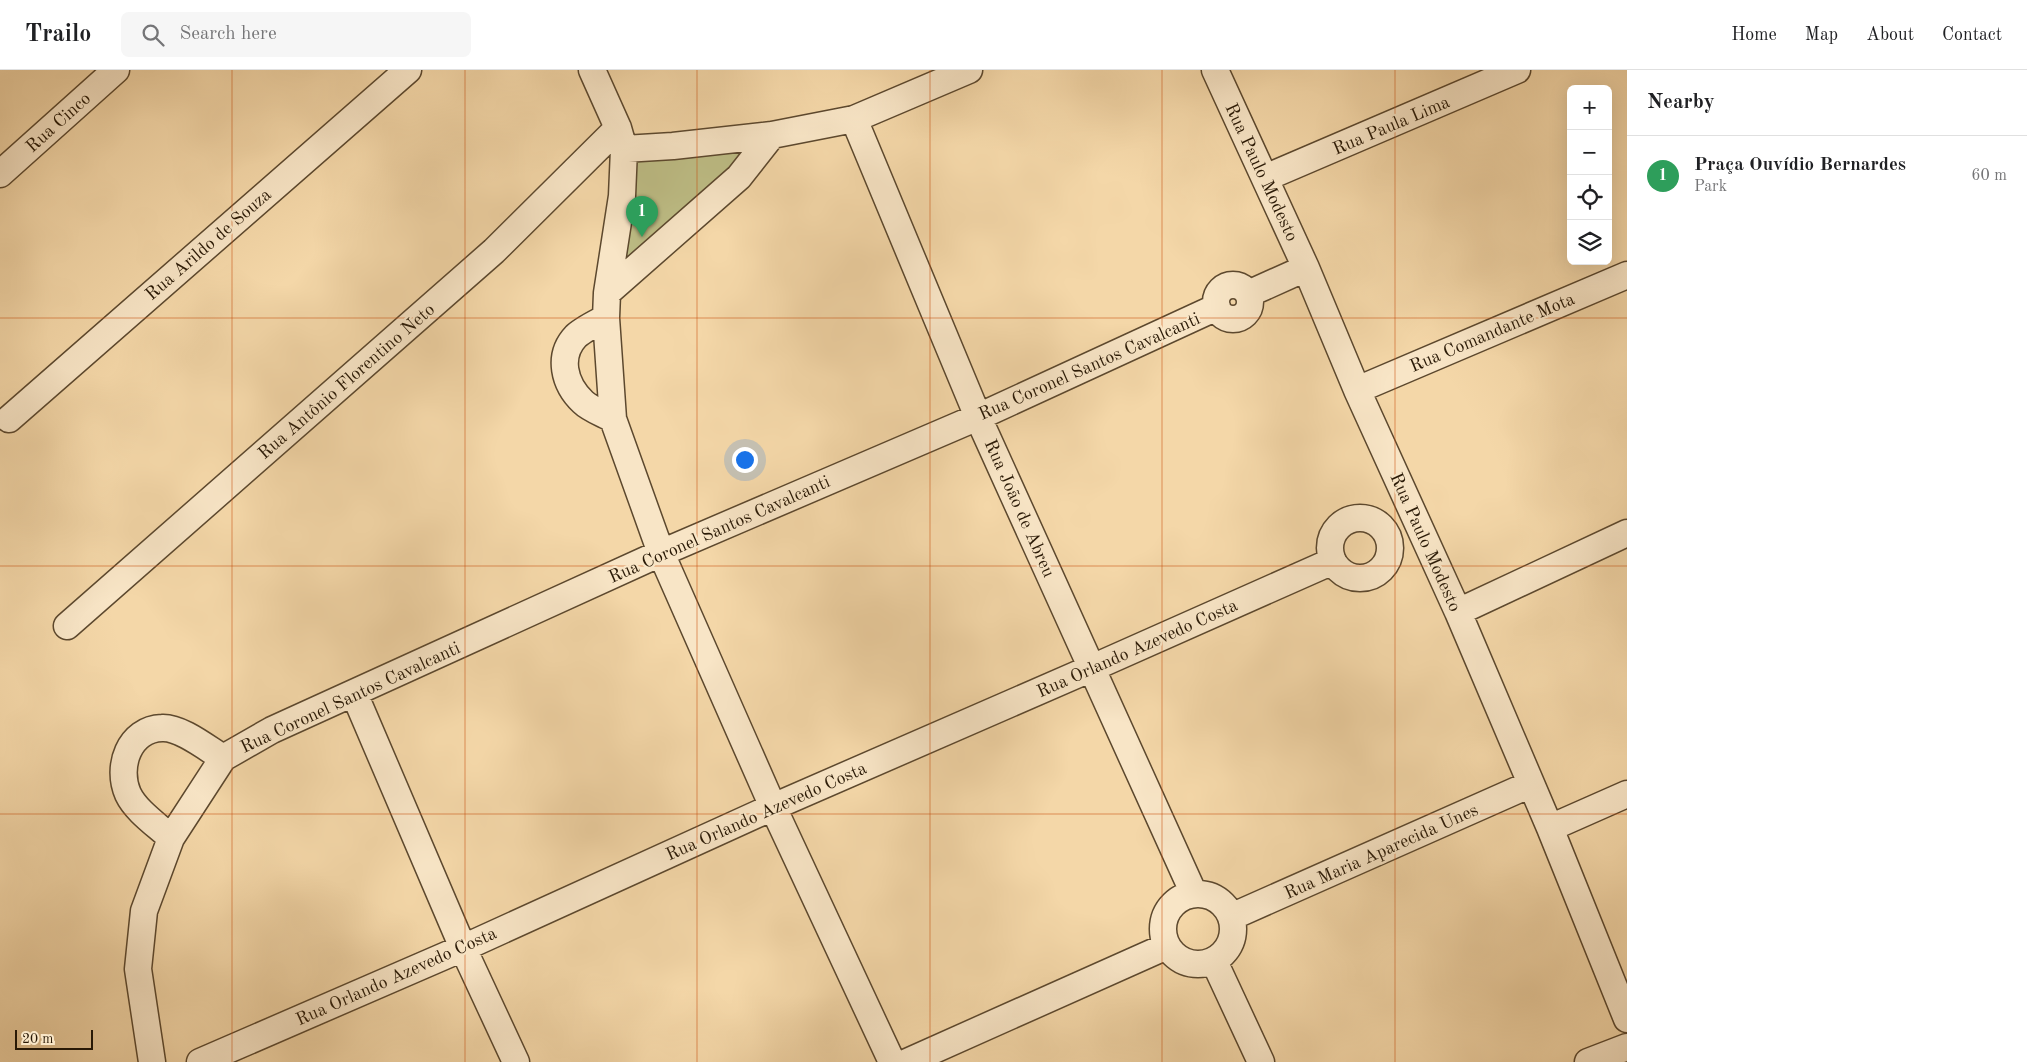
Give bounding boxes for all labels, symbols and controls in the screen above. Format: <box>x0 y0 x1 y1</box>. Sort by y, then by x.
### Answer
search box <box>121 12 471 57</box>
icon: search <box>139 21 167 49</box>
text: Trailo <box>25 23 91 47</box>
text: Search here <box>179 25 277 44</box>
text: Home <box>1731 26 1777 44</box>
text: Map <box>1805 26 1838 44</box>
text: About <box>1866 26 1914 44</box>
text: Contact <box>1942 26 2002 44</box>
map controls <box>1567 85 1612 265</box>
button: + <box>1567 85 1612 130</box>
street label: Rua Cinco <box>23 89 94 156</box>
text: Nearby <box>1647 92 1715 113</box>
street label: Rua Paula Lima <box>1330 93 1453 159</box>
street label: Rua Paulo Modesto <box>1221 101 1301 244</box>
button: − <box>1567 130 1612 175</box>
text: Praça Ouvídio Bernardes <box>1694 156 1906 175</box>
text: 1 <box>1658 168 1668 184</box>
text: 60 m <box>1971 168 2007 184</box>
button: locate <box>1567 175 1612 220</box>
text: Park <box>1694 179 1727 195</box>
street label: Rua Arildo de Souza <box>142 185 275 304</box>
pin: 1 <box>626 196 658 237</box>
button: layers <box>1567 220 1612 265</box>
street label: Rua Comandante Mota <box>1407 290 1578 376</box>
street label: Rua Antônio Florentino Neto <box>255 300 438 463</box>
street label: Rua Coronel Santos Cavalcanti <box>976 310 1203 424</box>
street label: Rua João de Abreu <box>981 437 1058 580</box>
your location <box>732 447 758 473</box>
street label: Rua Paulo Modesto <box>1386 470 1464 615</box>
street label: Rua Coronel Santos Cavalcanti <box>606 473 833 587</box>
street label: Rua Orlando Azevedo Costa <box>1034 596 1241 701</box>
street label: Rua Coronel Santos Cavalcanti <box>238 639 463 757</box>
street label: Rua Orlando Azevedo Costa <box>663 759 870 864</box>
street label: Rua Maria Aparecida Unes <box>1282 801 1481 903</box>
street label: Rua Orlando Azevedo Costa <box>293 924 500 1029</box>
scale bar <box>15 1027 92 1050</box>
text: 20 m <box>22 1032 53 1046</box>

